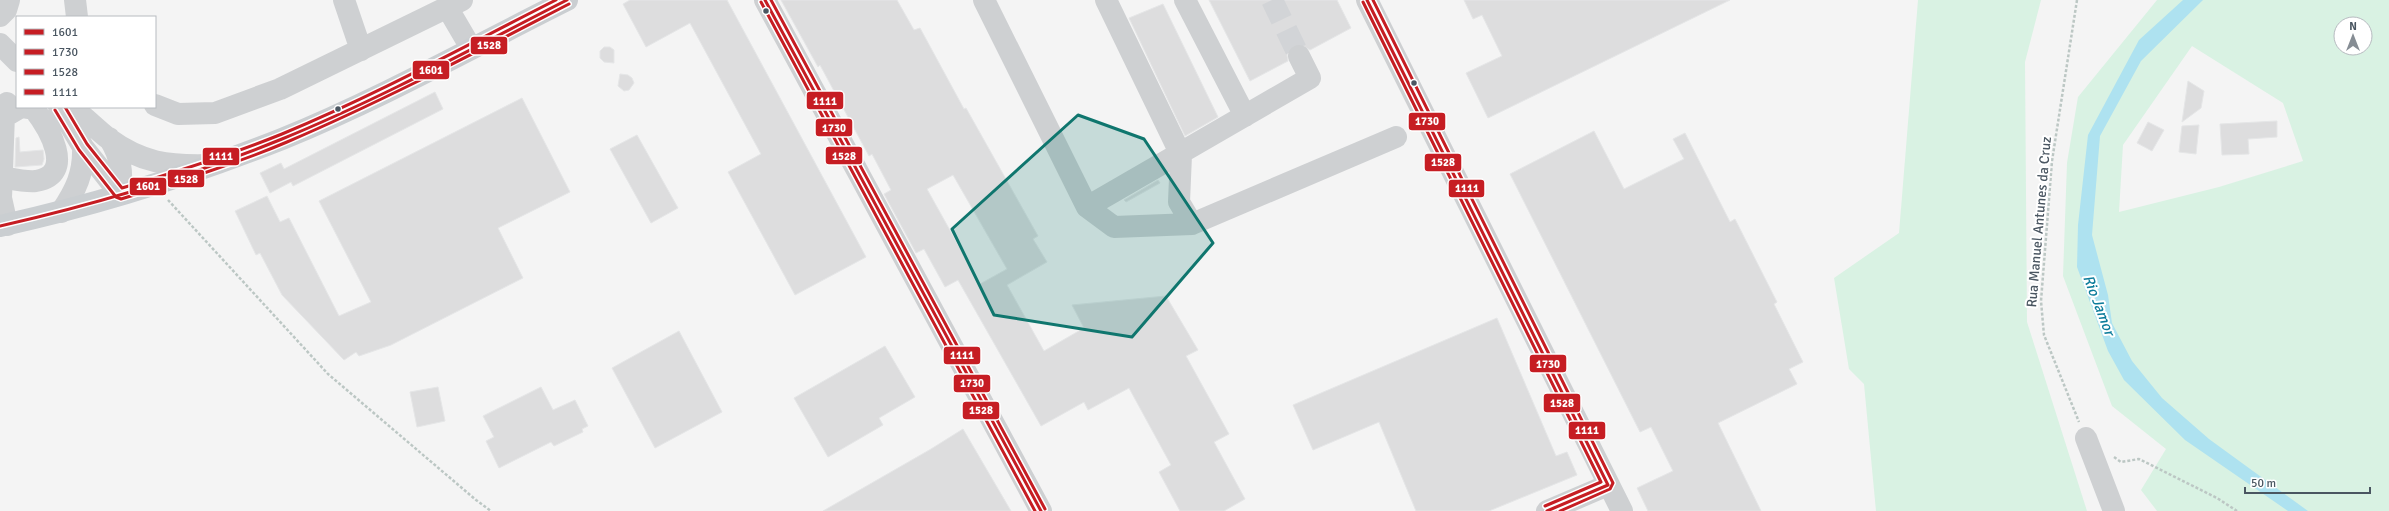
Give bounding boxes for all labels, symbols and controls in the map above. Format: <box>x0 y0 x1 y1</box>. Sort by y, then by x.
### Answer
unlabelled marker <box>761 6 771 16</box>
legend <box>16 16 156 108</box>
north arrow <box>2333 16 2373 56</box>
text: N <box>2349 20 2357 33</box>
text: 1601 <box>52 25 78 40</box>
line badge: 1528 <box>470 36 508 55</box>
text: 1528 <box>477 39 501 52</box>
text: 1730 <box>52 45 78 60</box>
line badge: 1601 <box>412 60 450 80</box>
text: 1601 <box>419 64 443 77</box>
text: 1528 <box>52 65 78 80</box>
unlabelled marker <box>1409 78 1419 88</box>
text: 1111 <box>52 85 78 100</box>
line badge: 1111 <box>806 91 844 110</box>
text: 1111 <box>813 95 837 108</box>
unlabelled marker <box>333 104 343 114</box>
line badge: 1730 <box>1408 112 1446 131</box>
text: 1730 <box>1415 115 1439 128</box>
line badge: 1730 <box>815 118 853 137</box>
text: 1730 <box>822 122 846 135</box>
street label: Rua Manuel Antunes da Cruz <box>2023 136 2055 308</box>
line badge: 1528 <box>825 146 863 165</box>
line badge: 1111 <box>202 147 240 166</box>
text: 1111 <box>209 150 233 163</box>
text: 1528 <box>832 150 856 163</box>
line badge: 1528 <box>1424 153 1462 172</box>
text: 1528 <box>1431 156 1455 169</box>
line badge: 1528 <box>167 169 205 188</box>
text: 1528 <box>174 173 198 186</box>
line badge: 1601 <box>129 177 167 196</box>
line badge: 1111 <box>1448 179 1485 198</box>
text: 1601 <box>136 180 160 193</box>
text: 1111 <box>1455 182 1479 195</box>
water label: Rio Jamor <box>2079 272 2120 340</box>
line badge: 1111 <box>943 346 981 365</box>
text: 1111 <box>950 349 974 362</box>
line badge: 1730 <box>1529 354 1567 373</box>
text: 1730 <box>1536 358 1560 371</box>
line badge: 1730 <box>953 374 991 393</box>
text: 1730 <box>960 377 984 390</box>
line badge: 1528 <box>1543 393 1581 413</box>
text: 1528 <box>1550 397 1574 410</box>
line badge: 1528 <box>962 401 1000 420</box>
text: 1528 <box>969 404 993 417</box>
line badge: 1111 <box>1568 421 1606 440</box>
text: 1111 <box>1575 424 1599 437</box>
scale bar <box>2245 469 2370 495</box>
text: 50 m <box>2251 476 2276 491</box>

